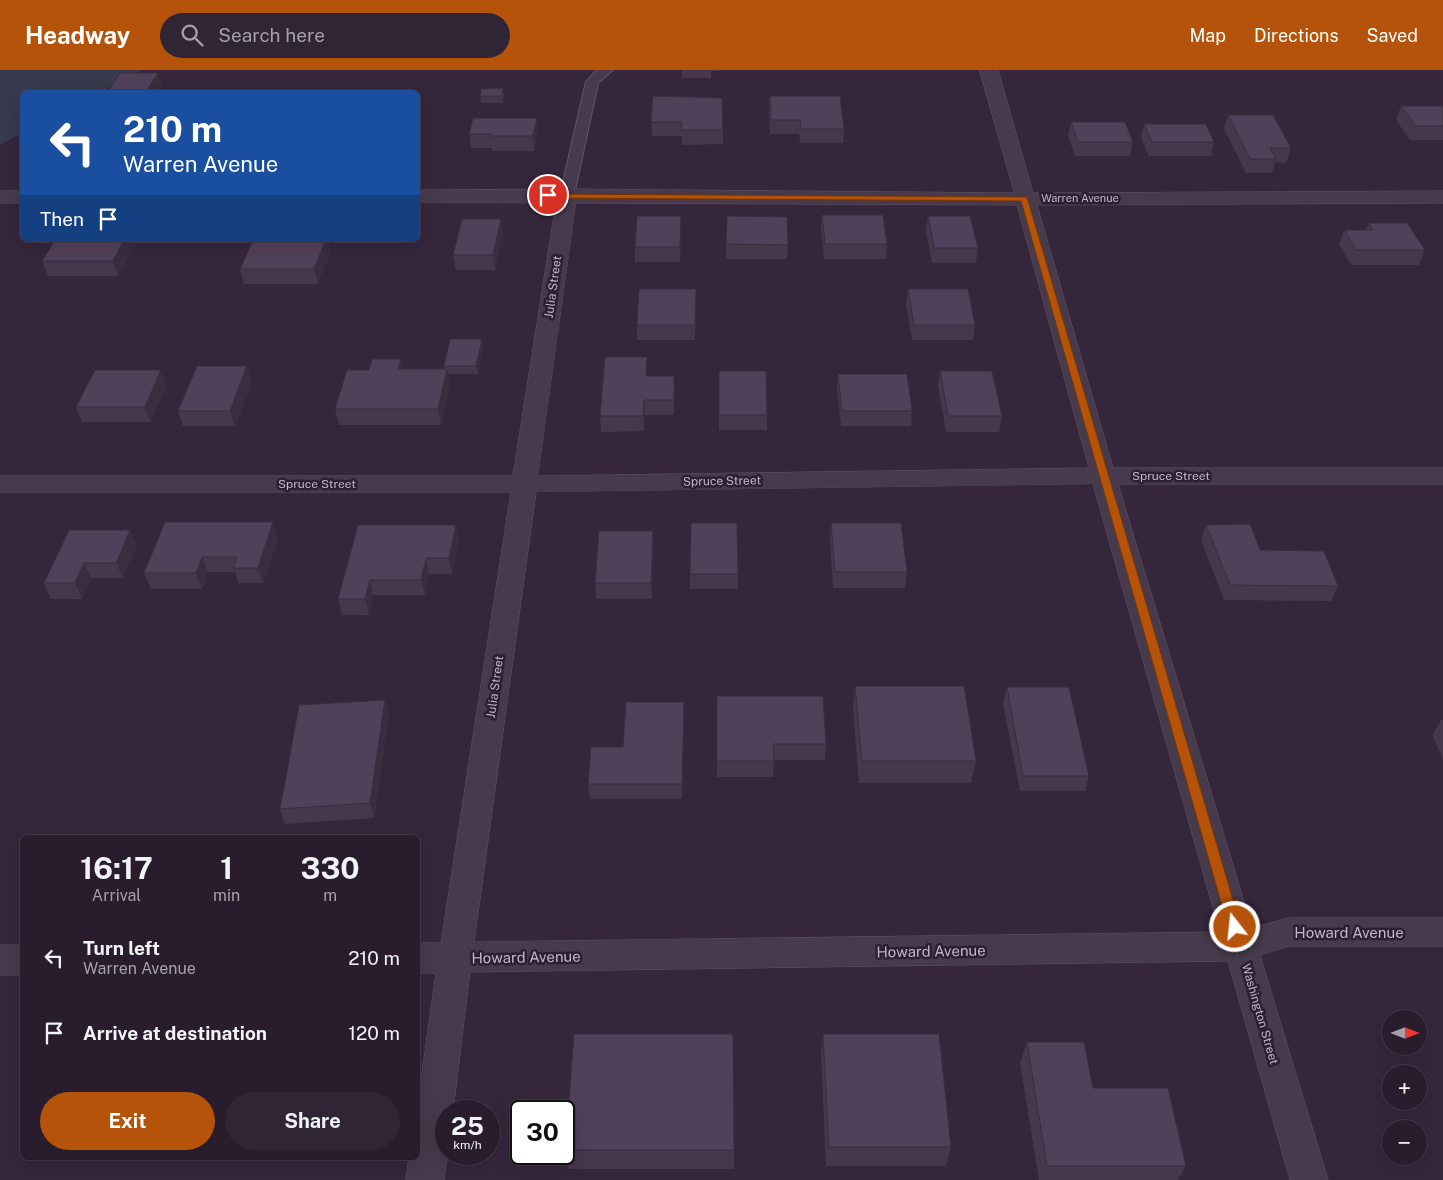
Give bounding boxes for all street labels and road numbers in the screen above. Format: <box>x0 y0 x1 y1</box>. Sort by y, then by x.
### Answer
street label: Warren Avenue <box>1041 192 1119 204</box>
street label: Julia Street <box>542 255 564 319</box>
street label: Spruce Street <box>1132 469 1210 483</box>
street label: Spruce Street <box>683 473 761 489</box>
street label: Spruce Street <box>278 477 356 491</box>
street label: Julia Street <box>484 655 506 719</box>
street label: Howard Avenue <box>1294 924 1404 941</box>
street label: Howard Avenue <box>876 942 986 960</box>
street label: Howard Avenue <box>471 948 581 966</box>
street label: Washington Street <box>1239 962 1281 1066</box>

